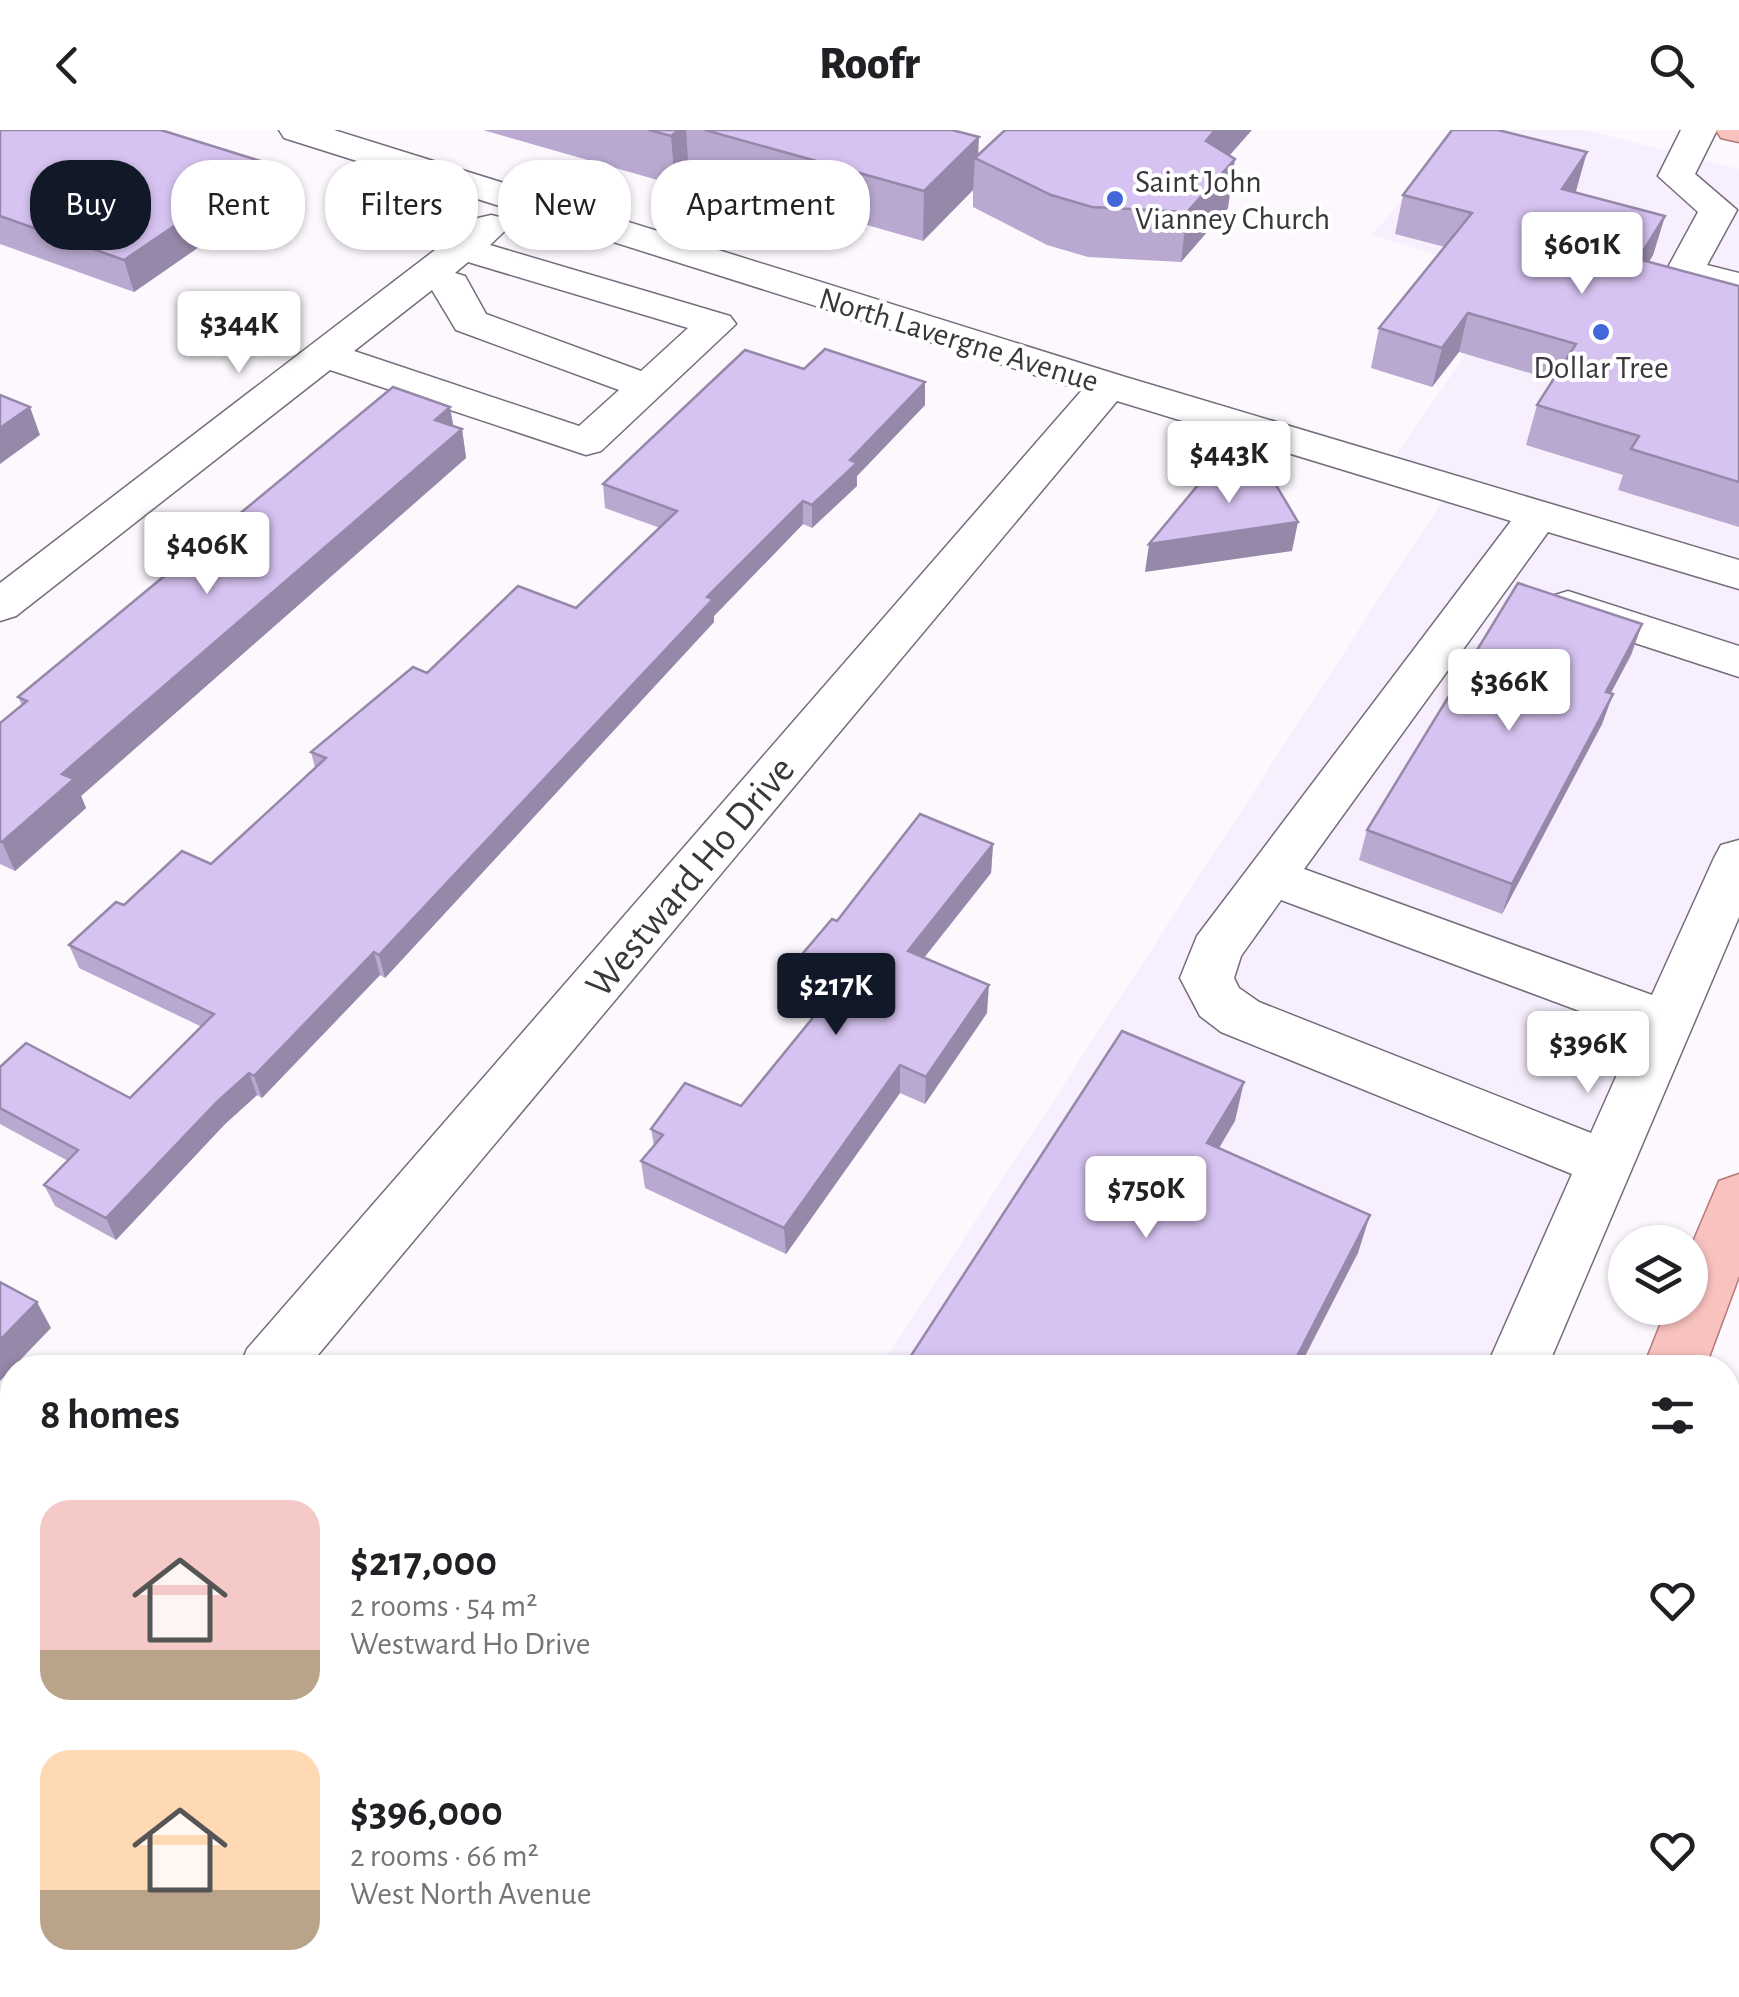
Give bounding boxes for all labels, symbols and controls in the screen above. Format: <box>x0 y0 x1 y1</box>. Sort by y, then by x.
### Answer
icon: back <box>40 38 95 93</box>
icon: search <box>1644 38 1699 93</box>
text: Roofr <box>819 42 920 87</box>
chip: Buy <box>30 160 151 250</box>
chip: Rent <box>171 160 305 250</box>
chip: Filters <box>325 160 478 250</box>
chip: New <box>498 160 631 250</box>
chip: Apartment <box>651 160 870 250</box>
place label: Saint John Vianney Church <box>1135 166 1330 235</box>
marker: Saint John Vianney Church <box>1104 188 1126 210</box>
pin: $601K <box>1512 212 1652 297</box>
text: $601K <box>1544 228 1620 260</box>
street label: North Lavergne Avenue <box>815 282 1102 398</box>
pin: $344K <box>169 291 309 376</box>
text: $344K <box>199 307 279 339</box>
marker: Dollar Tree <box>1590 321 1612 343</box>
place label: Dollar Tree <box>1533 352 1669 384</box>
pin: $443K <box>1159 421 1299 506</box>
text: $443K <box>1189 437 1269 469</box>
pin: $406K <box>137 512 277 597</box>
text: $406K <box>166 528 248 560</box>
pin: $366K <box>1439 649 1579 734</box>
text: $366K <box>1470 665 1548 697</box>
street label: Westward Ho Drive <box>579 749 802 1005</box>
pin: $217K <box>766 953 906 1038</box>
text: $217K <box>799 969 873 1001</box>
pin: $396K <box>1518 1011 1658 1096</box>
text: $396K <box>1549 1027 1627 1059</box>
pin: $750K <box>1076 1156 1216 1241</box>
text: $750K <box>1107 1172 1185 1204</box>
map controls <box>1608 1225 1708 1325</box>
button: layers <box>1608 1225 1708 1325</box>
icon: filters <box>1645 1388 1700 1443</box>
text: 8 homes <box>40 1394 180 1436</box>
icon: home <box>120 1540 240 1660</box>
text: $217,000 <box>350 1541 497 1583</box>
icon: heart <box>1645 1573 1700 1628</box>
text: 2 rooms · 54 m² <box>350 1590 537 1622</box>
text: Westward Ho Drive <box>350 1628 590 1660</box>
icon: home <box>120 1790 240 1910</box>
text: $396,000 <box>350 1791 503 1833</box>
icon: heart <box>1645 1823 1700 1878</box>
text: 2 rooms · 66 m² <box>350 1840 539 1872</box>
text: West North Avenue <box>350 1878 592 1910</box>

